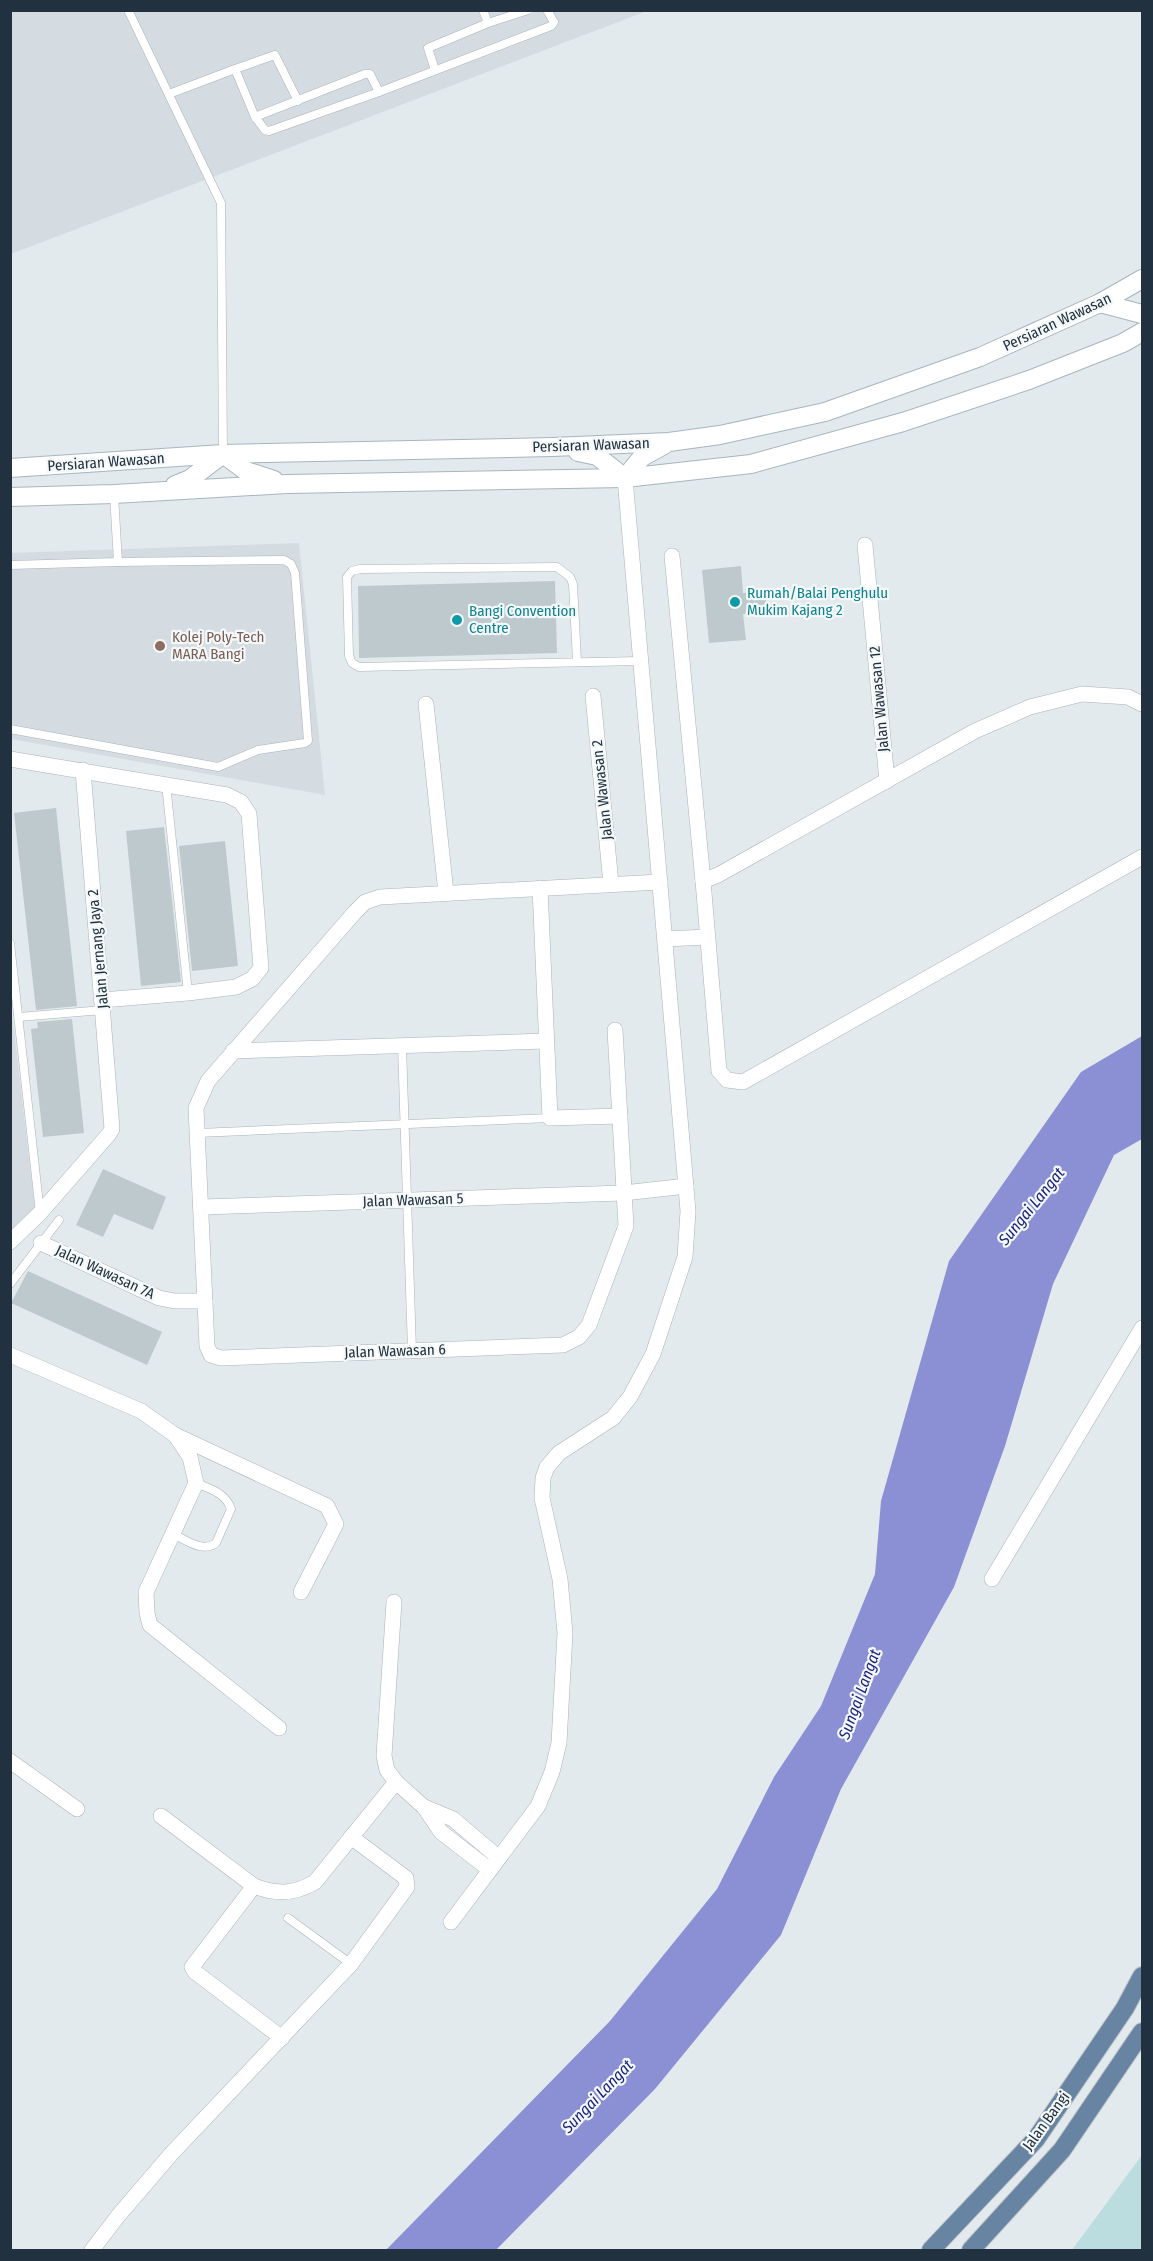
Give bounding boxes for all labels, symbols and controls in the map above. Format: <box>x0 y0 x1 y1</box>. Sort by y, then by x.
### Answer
street label: Persiaran Wawasan <box>1000 289 1114 355</box>
street label: Persiaran Wawasan <box>532 434 650 456</box>
street label: Persiaran Wawasan <box>47 449 165 475</box>
place label: Rumah/Balai Penghulu Mukim Kajang 2 <box>747 584 888 619</box>
marker: Rumah/Balai Penghulu Mukim Kajang 2 <box>728 595 742 609</box>
place label: Bangi Convention Centre <box>469 602 576 637</box>
marker: Bangi Convention Centre <box>450 613 464 627</box>
place label: Kolej Poly-Tech MARA Bangi <box>172 628 265 663</box>
marker: Kolej Poly-Tech MARA Bangi <box>153 639 167 653</box>
street label: Jalan Wawasan 12 <box>865 645 893 753</box>
street label: Jalan Wawasan 2 <box>588 739 616 841</box>
street label: Jalan Jernang Jaya 2 <box>84 888 112 1009</box>
water label: Sungai Langat <box>994 1163 1069 1250</box>
street label: Jalan Wawasan 5 <box>362 1189 464 1211</box>
street label: Jalan Wawasan 7A <box>52 1241 158 1303</box>
street label: Jalan Wawasan 6 <box>344 1340 446 1362</box>
water label: Sungai Langat <box>834 1646 885 1743</box>
water label: Sungai Langat <box>557 2055 637 2138</box>
street label: Jalan Bangi <box>1019 2088 1073 2154</box>

